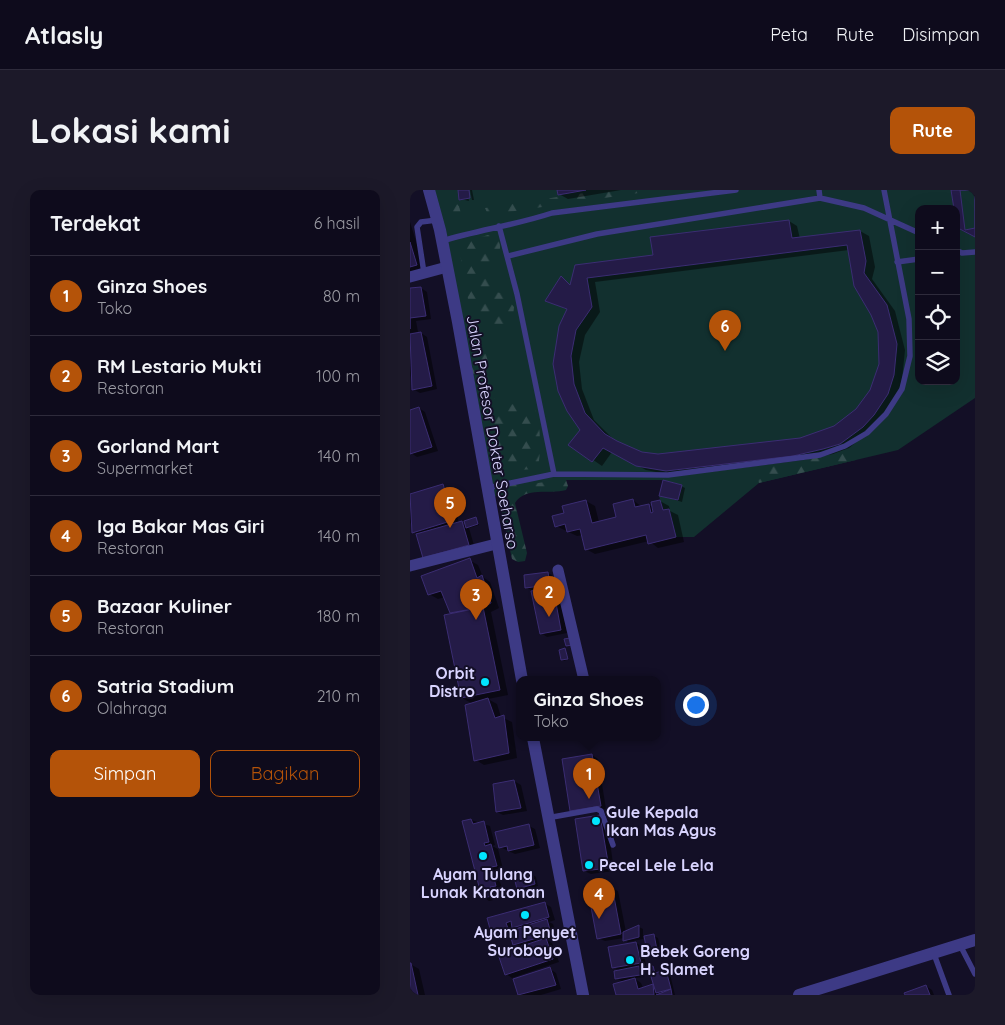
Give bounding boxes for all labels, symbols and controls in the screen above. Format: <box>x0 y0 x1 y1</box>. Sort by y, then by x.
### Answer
text: Atlasly <box>25 20 103 50</box>
text: Peta <box>770 23 808 46</box>
text: Rute <box>836 23 874 46</box>
text: Disimpan <box>902 23 980 46</box>
button: Rute <box>890 107 975 154</box>
text: Lokasi kami <box>30 108 230 152</box>
map controls <box>915 205 960 385</box>
button: + <box>915 205 960 250</box>
text: Terdekat <box>50 210 141 236</box>
text: 6 hasil <box>314 213 360 233</box>
button: − <box>915 250 960 295</box>
text: Ginza Shoes <box>97 274 207 298</box>
text: 1 <box>63 286 69 306</box>
text: 80 m <box>323 286 360 306</box>
button: locate <box>915 295 960 340</box>
text: Toko <box>97 298 132 318</box>
pin: 6 <box>709 310 741 351</box>
street label: Jalan Profesor Dokter Soeharso <box>463 313 523 551</box>
button: layers <box>915 340 960 385</box>
text: RM Lestario Mukti <box>97 354 261 378</box>
text: 2 <box>61 366 71 386</box>
text: 100 m <box>316 366 360 386</box>
text: Restoran <box>97 378 164 398</box>
text: Gorland Mart <box>97 434 219 458</box>
text: 3 <box>62 446 70 466</box>
text: 140 m <box>317 446 360 466</box>
text: Supermarket <box>97 458 193 478</box>
pin: 5 <box>434 487 466 528</box>
text: Iga Bakar Mas Giri <box>97 514 265 538</box>
text: 4 <box>61 526 71 546</box>
text: 140 m <box>317 526 360 546</box>
text: Restoran <box>97 538 164 558</box>
pin: 2 <box>533 576 565 617</box>
pin: 3 <box>460 579 492 620</box>
text: Bazaar Kuliner <box>97 594 232 618</box>
text: 5 <box>61 606 71 626</box>
text: 180 m <box>317 606 360 626</box>
text: Restoran <box>97 618 164 638</box>
place label: Orbit Distro <box>429 663 475 701</box>
text: Satria Stadium <box>97 674 234 698</box>
marker: Orbit Distro <box>479 676 491 688</box>
popup <box>516 676 661 741</box>
text: 6 <box>62 686 70 706</box>
text: 210 m <box>317 686 360 706</box>
text: Ginza Shoes <box>533 687 644 711</box>
your location <box>683 692 709 718</box>
text: Olahraga <box>97 698 167 718</box>
text: Toko <box>533 711 569 731</box>
button: Simpan <box>50 750 200 797</box>
button: Bagikan <box>210 750 360 797</box>
pin: 1 <box>573 758 605 799</box>
place label: Gule Kepala Ikan Mas Agus <box>606 802 717 840</box>
marker: Gule Kepala Ikan Mas Agus <box>590 815 602 827</box>
marker: Ayam Tulang Lunak Kratonan <box>477 850 489 862</box>
place label: Pecel Lele Lela <box>599 855 714 875</box>
marker: Pecel Lele Lela <box>583 859 595 871</box>
place label: Ayam Tulang Lunak Kratonan <box>421 864 545 902</box>
pin: 4 <box>583 878 615 919</box>
marker: Ayam Penyet Suroboyo <box>519 909 531 921</box>
place label: Ayam Penyet Suroboyo <box>474 922 576 960</box>
place label: Bebek Goreng H. Slamet <box>640 941 750 979</box>
marker: Bebek Goreng H. Slamet <box>624 954 636 966</box>

